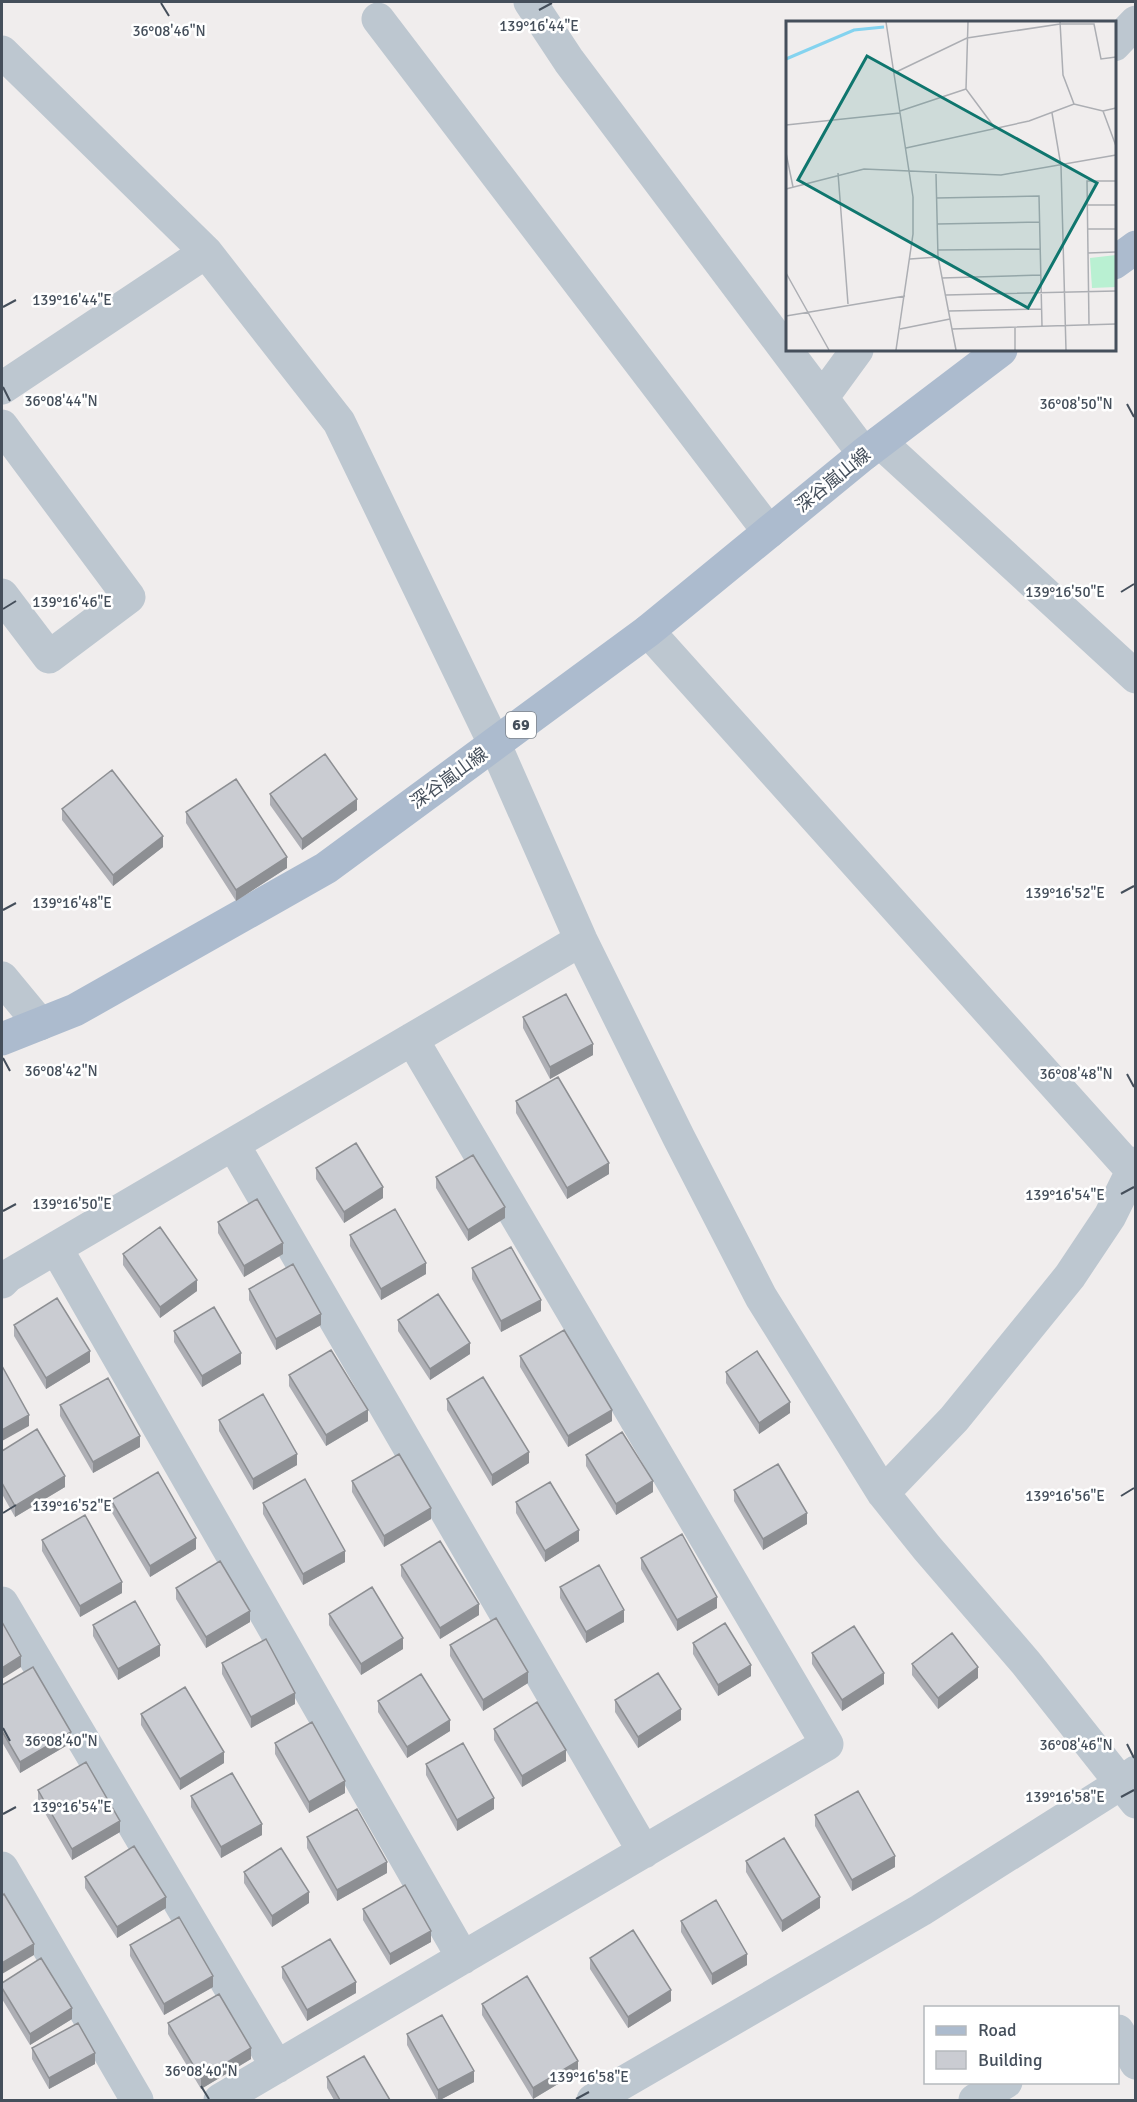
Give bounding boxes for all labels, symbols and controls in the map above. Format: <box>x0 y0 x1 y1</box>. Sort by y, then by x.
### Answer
text: 139°16'44"E <box>499 17 579 35</box>
inset map <box>786 21 1116 351</box>
text: 36°08'46"N <box>132 22 206 40</box>
text: 139°16'44"E <box>32 291 112 309</box>
text: 36°08'44"N <box>24 392 98 410</box>
text: 36°08'50"N <box>1039 395 1113 413</box>
street label: 深谷嵐山線 <box>791 443 875 517</box>
text: 139°16'50"E <box>1025 583 1105 601</box>
text: 139°16'46"E <box>32 593 112 611</box>
road number: 69 <box>506 712 536 738</box>
street label: 深谷嵐山線 <box>406 743 492 813</box>
text: 139°16'52"E <box>1025 884 1105 902</box>
text: 139°16'48"E <box>32 894 112 912</box>
text: 36°08'42"N <box>24 1062 98 1080</box>
text: 36°08'48"N <box>1039 1065 1113 1083</box>
text: 139°16'54"E <box>1025 1186 1105 1204</box>
text: 139°16'50"E <box>32 1195 112 1213</box>
text: 139°16'56"E <box>1025 1487 1105 1505</box>
text: 139°16'52"E <box>32 1497 112 1515</box>
text: 36°08'40"N <box>24 1732 98 1750</box>
text: 36°08'46"N <box>1039 1736 1113 1754</box>
text: 139°16'58"E <box>1025 1788 1105 1806</box>
text: 139°16'54"E <box>32 1798 112 1816</box>
legend <box>924 2006 1119 2084</box>
text: Road <box>978 2019 1017 2041</box>
text: Building <box>978 2049 1042 2071</box>
text: 36°08'40"N <box>164 2062 238 2080</box>
text: 139°16'58"E <box>549 2068 629 2086</box>

